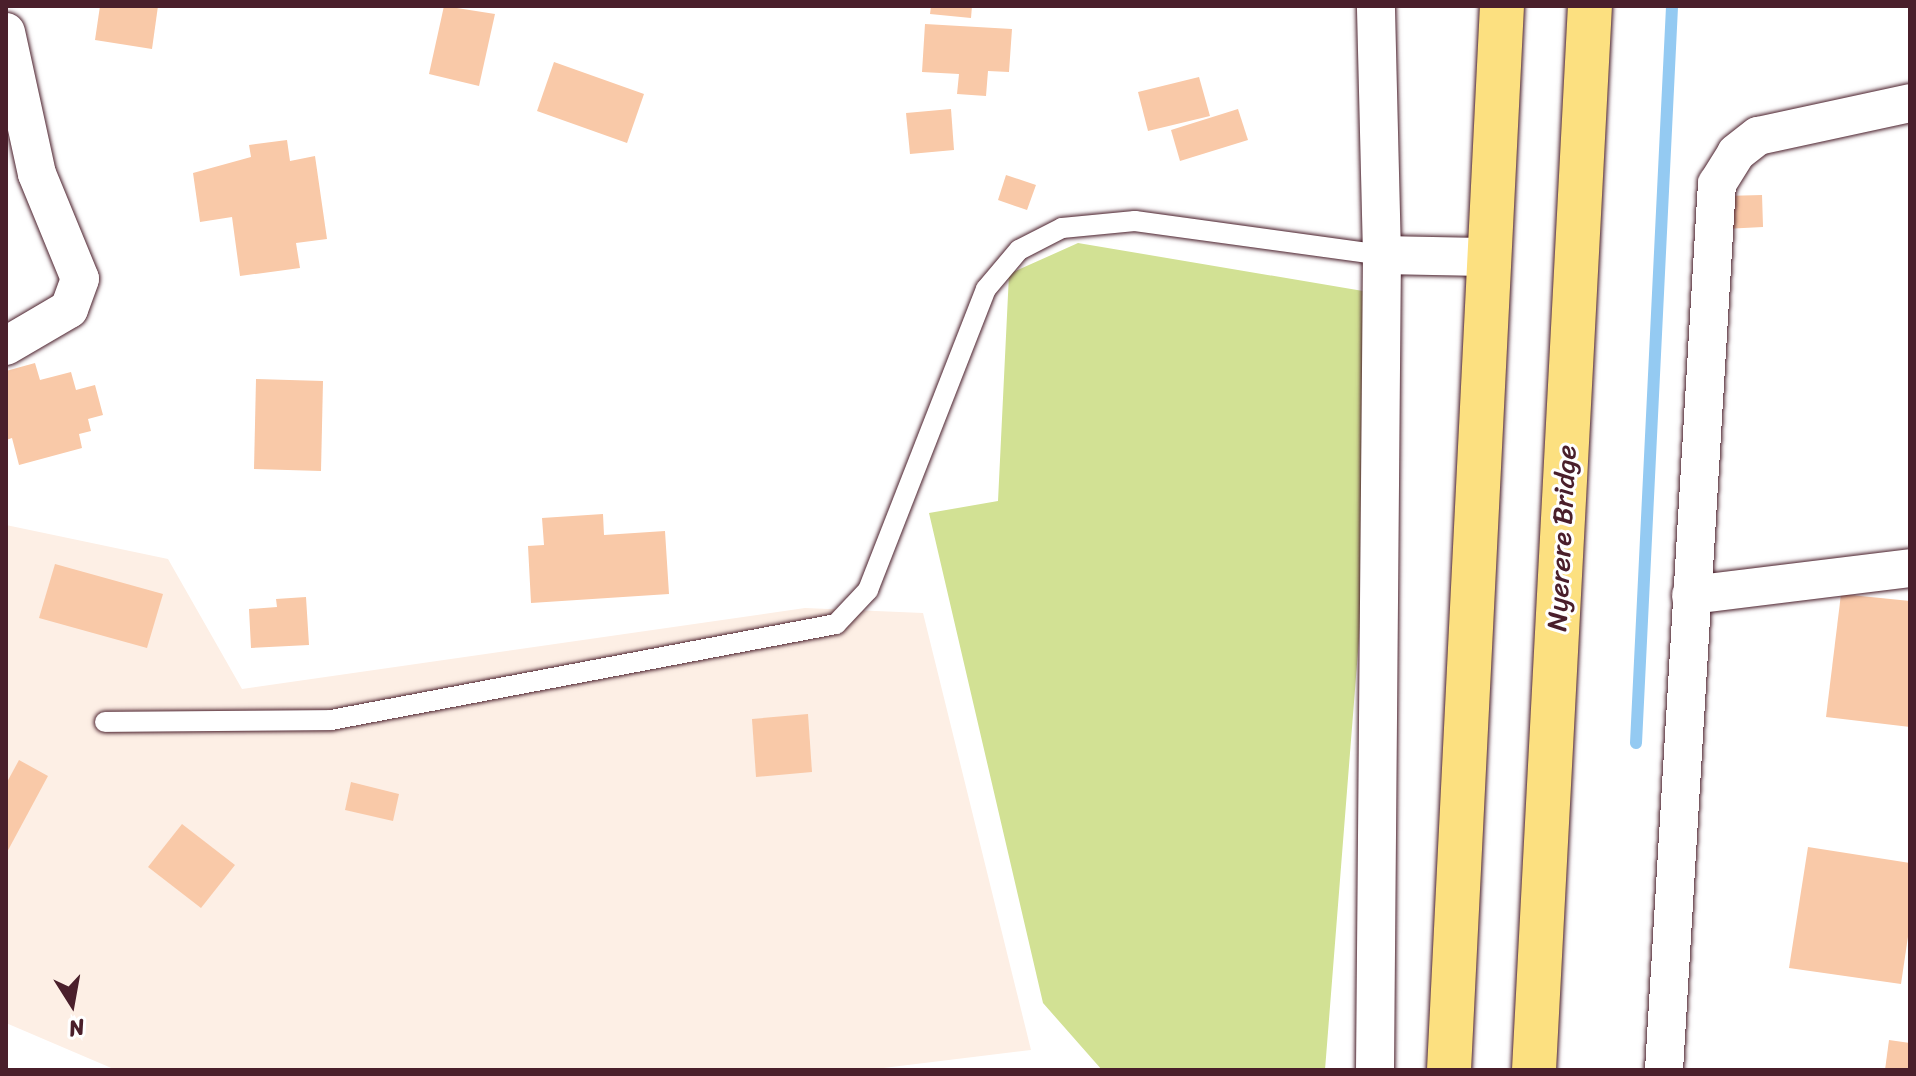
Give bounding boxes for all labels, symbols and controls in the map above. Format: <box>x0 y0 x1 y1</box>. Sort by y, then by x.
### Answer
street label: Nyerere Bridge <box>1540 444 1584 632</box>
north arrow <box>32 964 112 1044</box>
text: N <box>65 1007 88 1049</box>

